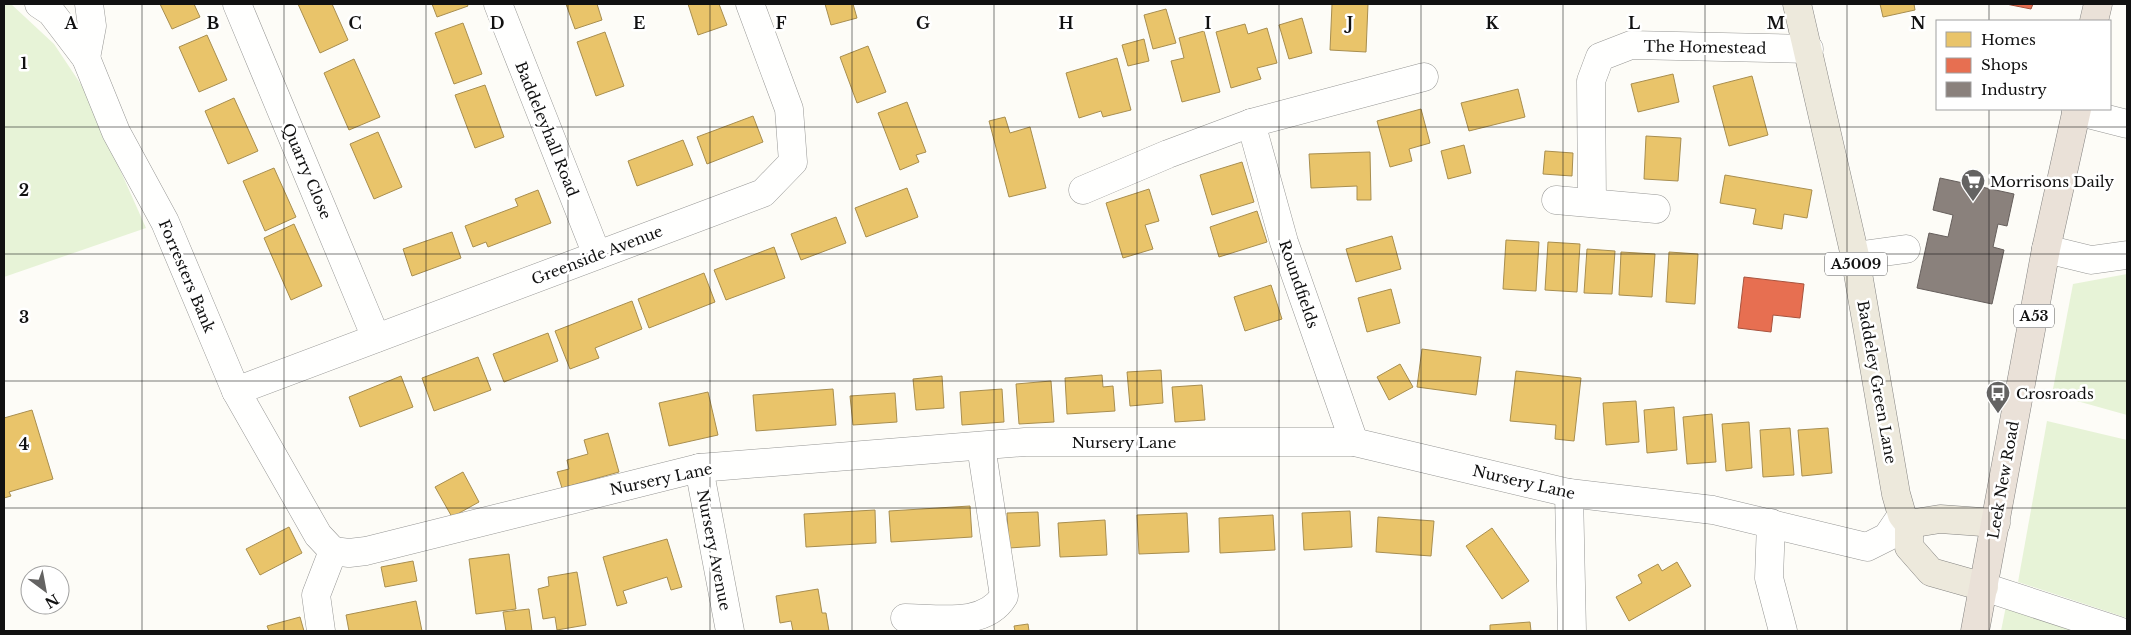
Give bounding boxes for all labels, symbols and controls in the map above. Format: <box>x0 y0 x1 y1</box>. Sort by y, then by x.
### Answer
text: A <box>64 13 79 33</box>
text: B <box>207 13 220 33</box>
text: C <box>348 13 362 33</box>
text: D <box>490 13 504 33</box>
text: E <box>633 13 645 33</box>
text: F <box>775 13 787 33</box>
text: G <box>916 13 930 33</box>
text: H <box>1058 13 1074 33</box>
text: I <box>1205 13 1212 33</box>
text: J <box>1344 13 1353 33</box>
text: K <box>1485 13 1499 33</box>
text: L <box>1628 13 1640 33</box>
text: M <box>1767 13 1785 33</box>
text: N <box>1910 13 1926 33</box>
legend <box>1936 20 2111 110</box>
text: Homes <box>1981 30 2036 49</box>
street label: The Homestead <box>1643 36 1767 58</box>
text: 1 <box>21 53 28 73</box>
text: Shops <box>1981 55 2028 74</box>
street label: Baddeleyhall Road <box>511 59 583 199</box>
text: Industry <box>1981 80 2047 99</box>
street label: Quarry Close <box>278 120 336 222</box>
supermarket icon: Morrisons Daily <box>1960 168 1986 202</box>
place label: Morrisons Daily <box>1990 172 2115 191</box>
text: 2 <box>19 180 29 200</box>
street label: Forresters Bank <box>155 217 220 336</box>
street label: Greenside Avenue <box>529 221 665 289</box>
street label: Roundfields <box>1275 237 1323 331</box>
road number: A5009 <box>1825 252 1887 276</box>
street label: Baddeley Green Lane <box>1853 299 1901 465</box>
road number: A53 <box>2014 304 2054 328</box>
text: 3 <box>19 307 29 327</box>
bus stop icon: Crosroads <box>1985 380 2011 414</box>
place label: Crosroads <box>2016 384 2094 403</box>
street label: Leek New Road <box>1983 420 2023 540</box>
street label: Nursery Lane <box>1072 433 1176 452</box>
text: 4 <box>19 434 29 454</box>
street label: Nursery Lane <box>608 459 714 499</box>
street label: Nursery Lane <box>1471 461 1577 503</box>
street label: Nursery Avenue <box>693 488 735 612</box>
north arrow <box>20 565 70 615</box>
text: N <box>42 590 62 612</box>

